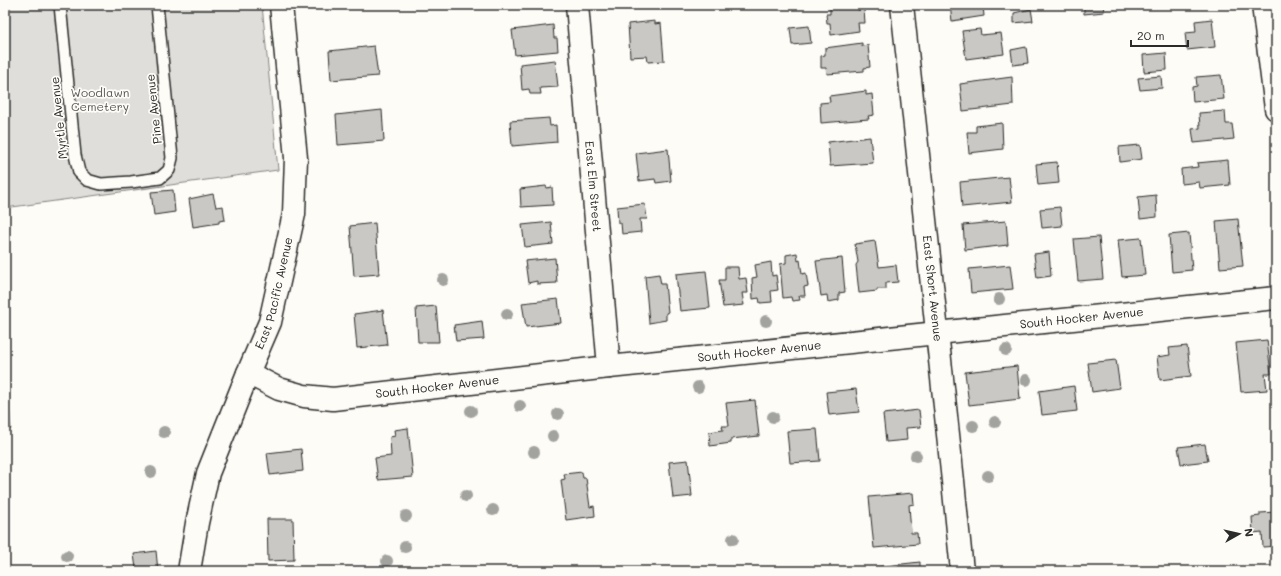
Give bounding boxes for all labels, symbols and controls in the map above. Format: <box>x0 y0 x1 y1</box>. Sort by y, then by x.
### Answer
scale bar <box>1131 22 1188 48</box>
text: 20 m <box>1137 27 1165 43</box>
street label: Pine Avenue <box>141 73 165 145</box>
street label: Myrtle Avenue <box>46 76 70 160</box>
park label: Woodlawn Cemetery <box>71 84 129 114</box>
street label: East Elm Street <box>582 140 606 232</box>
street label: East Short Avenue <box>920 234 947 342</box>
street label: East Pacific Avenue <box>250 235 296 351</box>
street label: South Hocker Avenue <box>1019 303 1144 331</box>
street label: South Hocker Avenue <box>697 336 822 365</box>
street label: South Hocker Avenue <box>374 371 500 401</box>
north arrow <box>1219 514 1259 554</box>
text: N <box>1241 527 1257 538</box>

